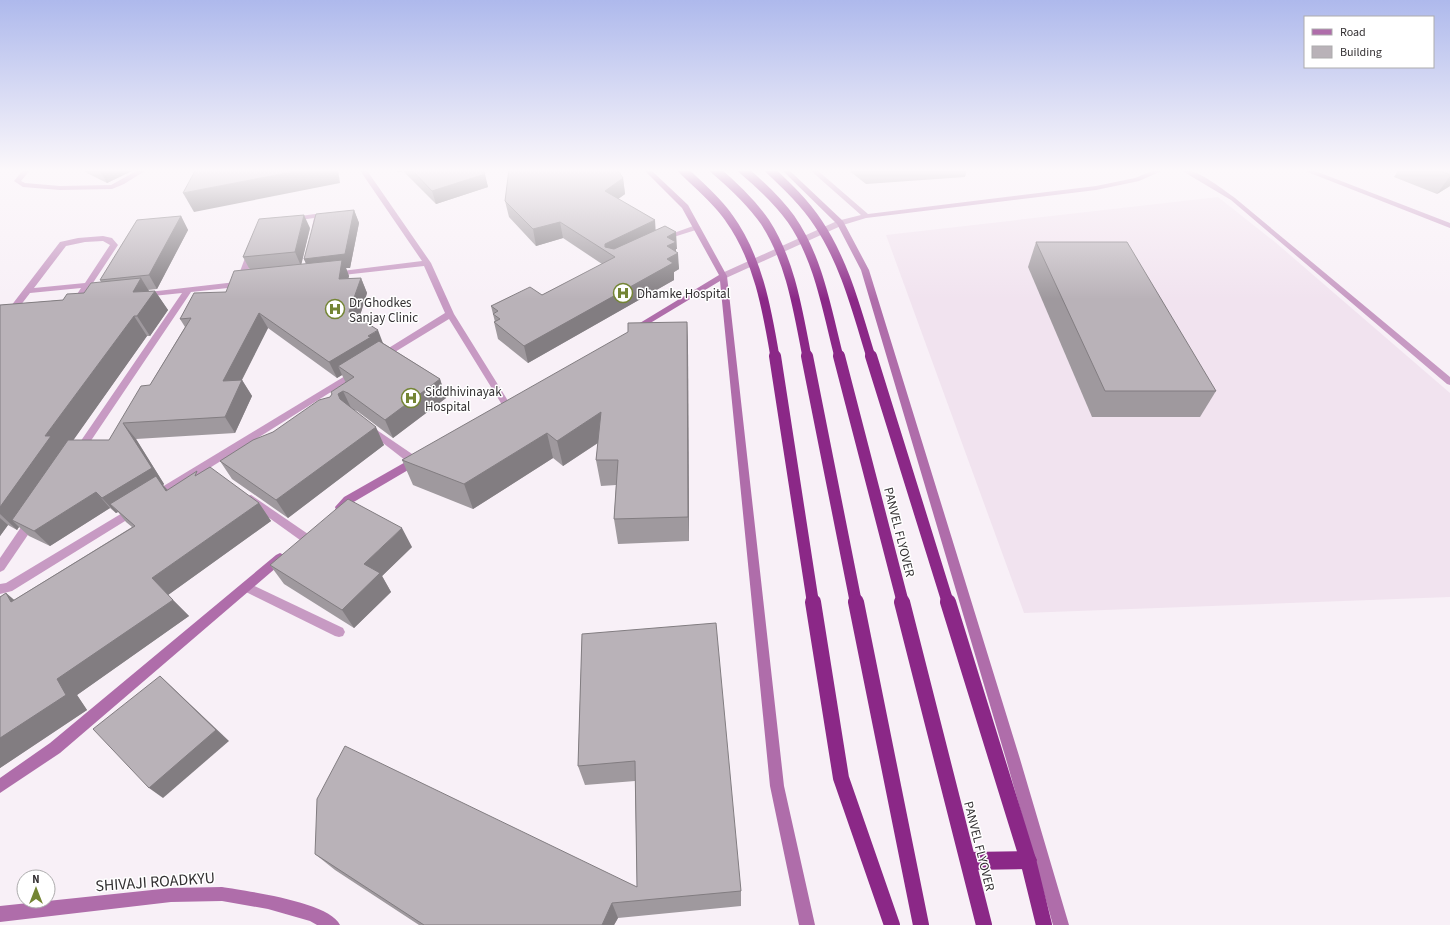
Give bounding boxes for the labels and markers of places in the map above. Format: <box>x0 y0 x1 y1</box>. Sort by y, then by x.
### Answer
hospital icon: Dhamke Hospital <box>612 282 634 304</box>
place label: Dhamke Hospital <box>637 285 730 303</box>
place label: Dr Ghodkes Sanjay Clinic <box>349 294 418 327</box>
hospital icon: Dr Ghodkes Sanjay Clinic <box>324 298 346 320</box>
place label: Siddhivinayak Hospital <box>425 383 502 416</box>
hospital icon: Siddhivinayak Hospital <box>400 387 422 409</box>

